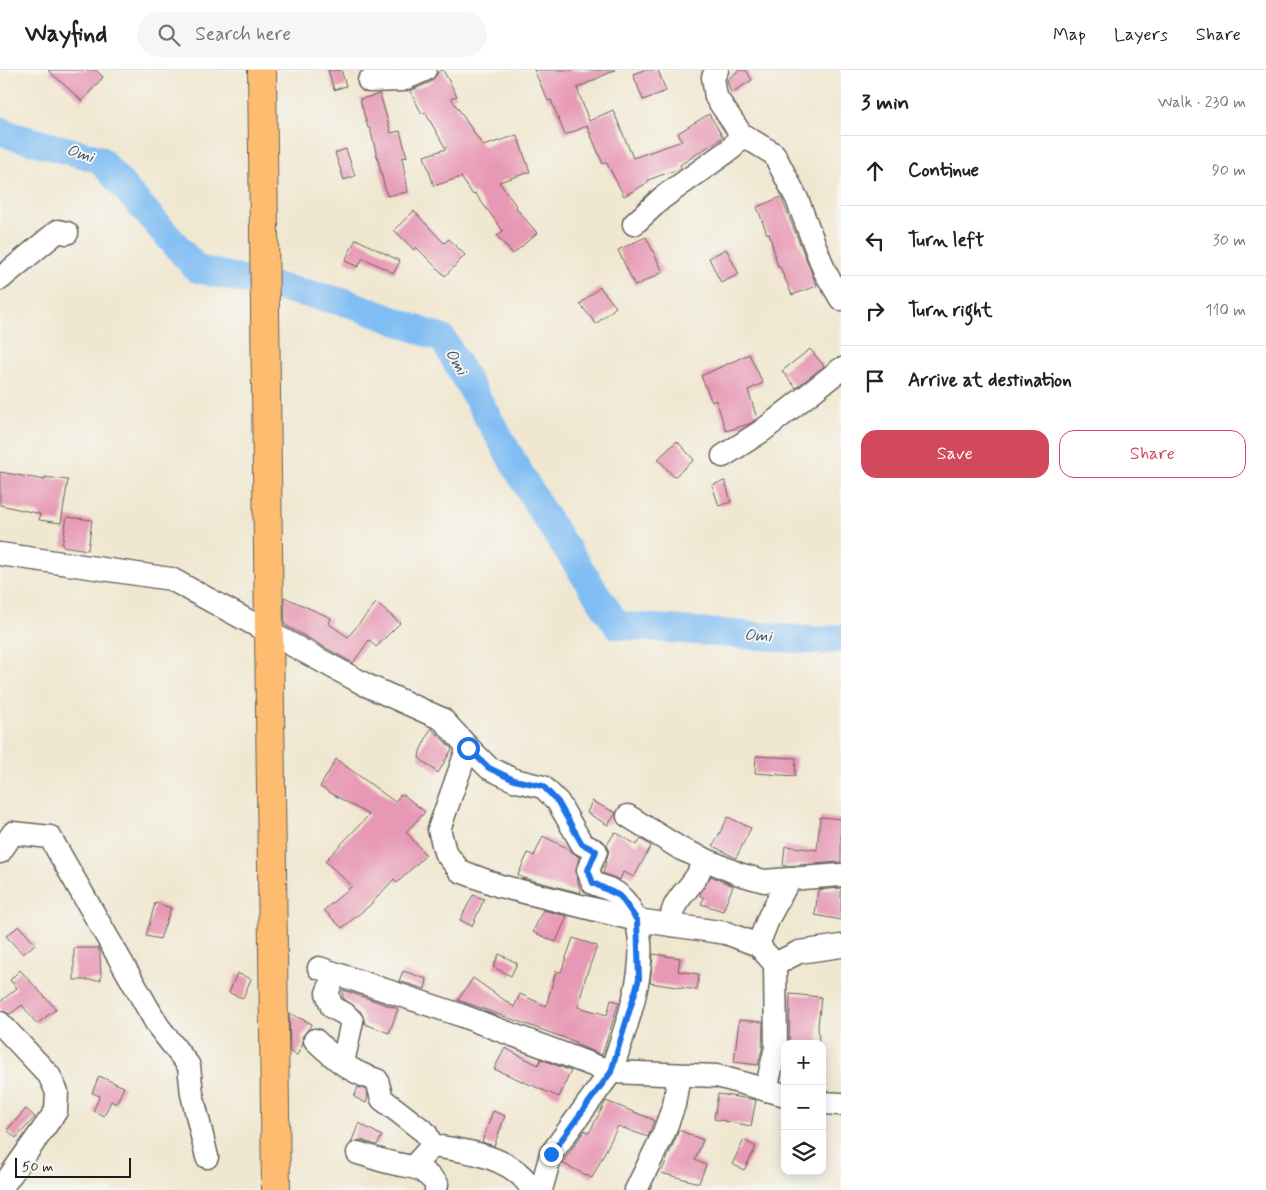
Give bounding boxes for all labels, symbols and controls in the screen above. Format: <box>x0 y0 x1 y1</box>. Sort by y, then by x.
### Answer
search box <box>137 12 487 57</box>
text: Wayfind <box>25 19 107 50</box>
icon: search <box>155 21 183 49</box>
text: Search here <box>195 22 291 47</box>
text: Map <box>1053 23 1086 47</box>
text: Layers <box>1114 23 1168 47</box>
text: Share <box>1196 23 1241 47</box>
text: 3 min <box>861 89 909 117</box>
text: Walk · 230 m <box>1158 92 1246 113</box>
water label: Omi <box>64 140 97 169</box>
icon: ahead <box>861 157 889 185</box>
text: Continue <box>908 158 979 183</box>
text: 90 m <box>1212 160 1246 181</box>
icon: left <box>861 227 889 255</box>
text: Turn left <box>908 228 984 253</box>
text: 30 m <box>1213 230 1246 251</box>
icon: right <box>861 297 889 325</box>
text: Turn right <box>908 298 992 323</box>
text: 110 m <box>1205 300 1246 321</box>
water label: Omi <box>440 345 473 380</box>
icon: arrive <box>861 367 889 395</box>
text: Arrive at destination <box>908 368 1072 393</box>
button: Save <box>861 430 1049 478</box>
button: Share <box>1059 430 1246 478</box>
water label: Omi <box>744 625 774 648</box>
route start <box>457 737 480 760</box>
map controls <box>781 1040 826 1175</box>
button: + <box>781 1040 826 1085</box>
button: − <box>781 1085 826 1130</box>
button: layers <box>781 1130 826 1175</box>
route end <box>540 1143 563 1166</box>
scale bar <box>15 1155 131 1178</box>
text: 50 m <box>22 1158 53 1176</box>

